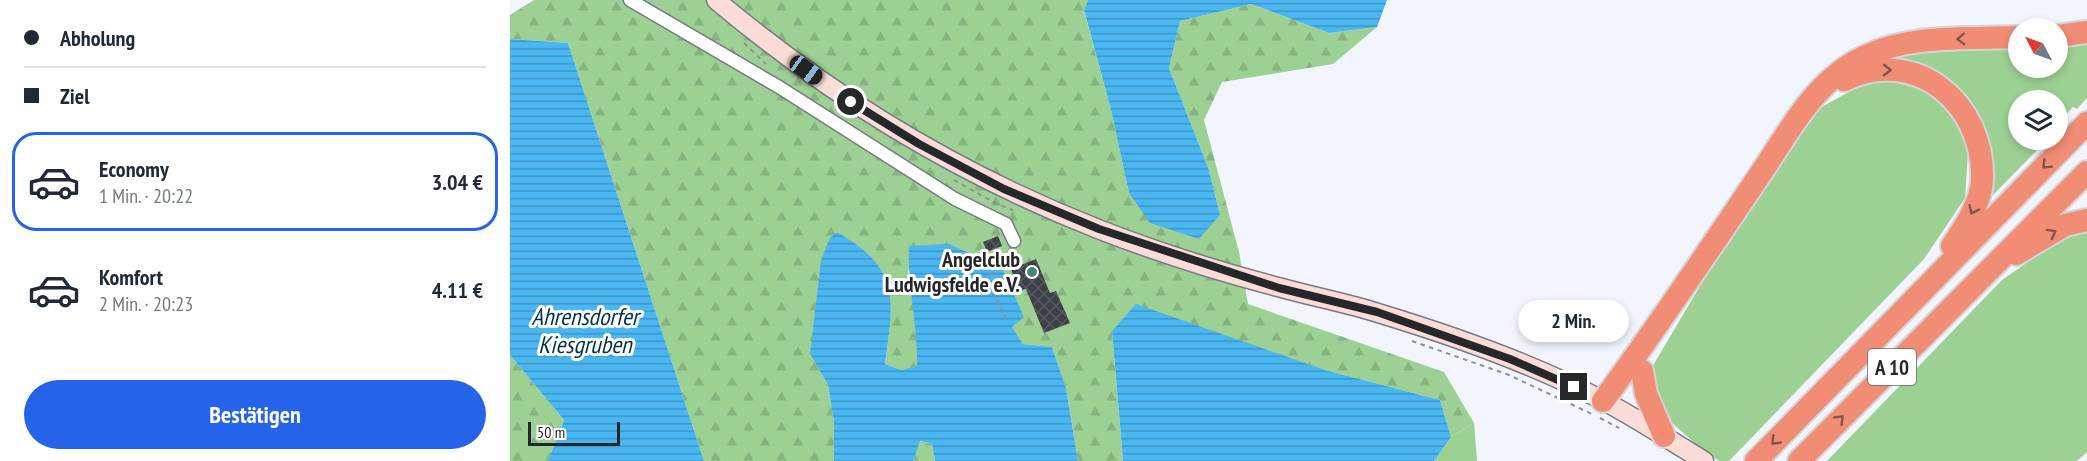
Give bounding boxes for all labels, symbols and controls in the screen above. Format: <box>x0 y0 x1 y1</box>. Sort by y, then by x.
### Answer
north arrow <box>2008 18 2068 78</box>
map controls <box>2008 18 2068 150</box>
text: Abholung <box>60 24 135 52</box>
one-way arrow <box>1956 33 1965 46</box>
car <box>786 52 826 88</box>
one-way arrow <box>1882 64 1891 77</box>
text: Ziel <box>60 82 90 110</box>
route start <box>837 88 864 115</box>
button: layers <box>2008 90 2068 150</box>
icon: car <box>27 155 81 209</box>
text: Economy <box>99 155 169 183</box>
one-way arrow <box>2042 157 2053 168</box>
text: 3.04 € <box>432 168 483 196</box>
text: 1 Min. · 20:22 <box>99 183 193 209</box>
one-way arrow <box>1968 203 1980 214</box>
one-way arrow <box>2046 229 2056 240</box>
place label: Angelclub Ludwigsfelde e.V. <box>885 245 1020 298</box>
icon: car <box>27 263 81 317</box>
text: Komfort <box>99 263 163 291</box>
marker: Angelclub Ludwigsfelde e.V. <box>1025 265 1039 279</box>
text: 4.11 € <box>432 276 483 304</box>
text: 2 Min. · 20:23 <box>99 291 193 317</box>
callout: 2 Min. <box>1518 300 1630 342</box>
water label: Ahrensdorfer Kiesgruben <box>532 301 642 360</box>
text: 2 Min. <box>1551 308 1596 334</box>
road number: A 10 <box>1868 349 1916 385</box>
route end <box>1560 373 1587 400</box>
button: Bestätigen <box>24 380 486 449</box>
one-way arrow <box>1833 416 1844 426</box>
scale bar <box>528 419 620 446</box>
text: 50 m <box>537 422 565 442</box>
one-way arrow <box>1771 434 1782 445</box>

